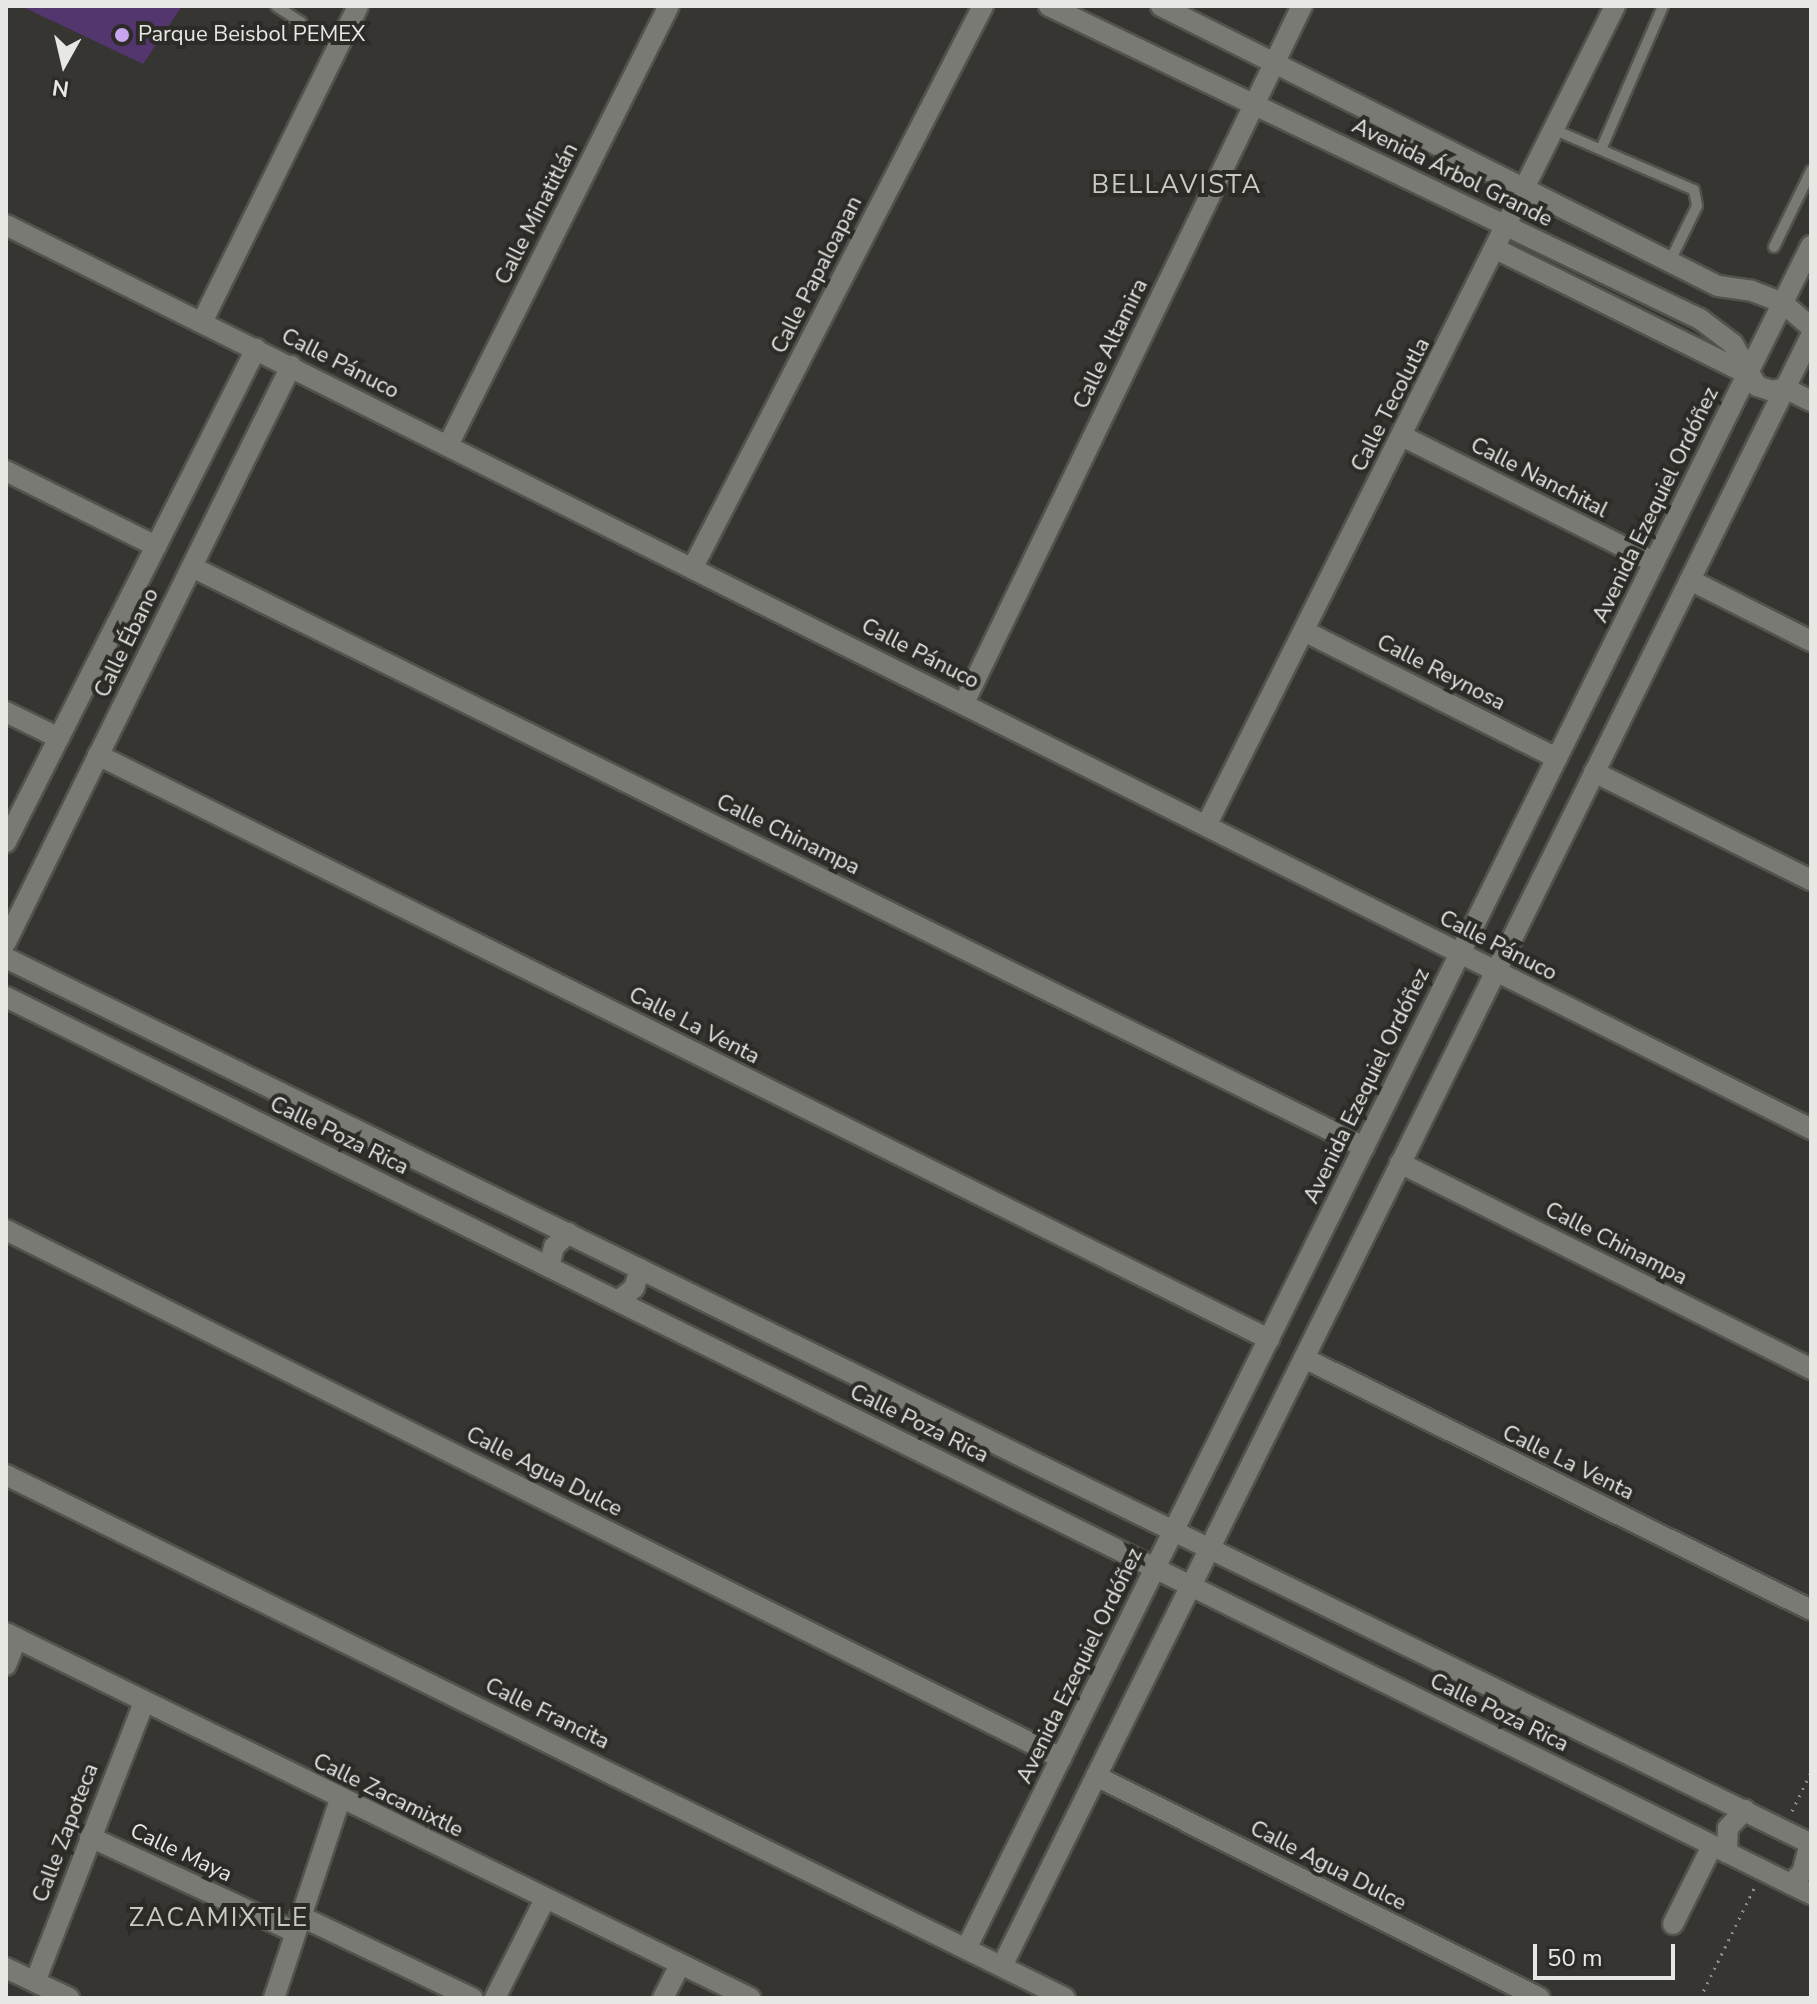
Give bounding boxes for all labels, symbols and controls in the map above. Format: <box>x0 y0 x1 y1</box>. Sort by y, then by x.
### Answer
place label: Parque Beisbol PEMEX <box>138 22 365 48</box>
north arrow <box>24 24 104 104</box>
marker: Parque Beisbol PEMEX <box>113 26 131 44</box>
text: N <box>50 72 71 104</box>
street label: Avenida Árbol Grande <box>1348 113 1556 233</box>
street label: Calle Minatitlán <box>490 139 584 289</box>
district label: BELLAVISTA <box>1092 169 1262 201</box>
street label: Calle Papaloapan <box>766 192 868 358</box>
street label: Calle Altamira <box>1068 275 1154 413</box>
street label: Calle Pánuco <box>277 323 403 405</box>
street label: Calle Tecolutla <box>1346 334 1436 476</box>
street label: Avenida Ezequiel Ordóñez <box>1587 383 1725 627</box>
street label: Calle Nanchital <box>1466 432 1612 524</box>
street label: Calle Ébano <box>89 584 165 702</box>
street label: Calle Pánuco <box>857 613 983 695</box>
street label: Calle Reynosa <box>1372 629 1510 717</box>
street label: Calle Chinampa <box>712 789 864 881</box>
street label: Calle Pánuco <box>1435 905 1561 987</box>
street label: Avenida Ezequiel Ordóñez <box>1298 964 1436 1208</box>
street label: Calle La Venta <box>624 982 764 1070</box>
street label: Calle Poza Rica <box>265 1091 413 1181</box>
street label: Calle Chinampa <box>1540 1197 1692 1291</box>
street label: Calle Poza Rica <box>845 1379 993 1469</box>
street label: Calle La Venta <box>1498 1420 1638 1506</box>
street label: Calle Agua Dulce <box>462 1421 626 1523</box>
street label: Avenida Ezequiel Ordóñez <box>1011 1544 1149 1788</box>
street label: Calle Poza Rica <box>1425 1668 1573 1758</box>
street label: Calle Francita <box>481 1673 613 1755</box>
street label: Calle Zacamixtle <box>309 1748 467 1844</box>
street label: Calle Zapoteca <box>27 1760 105 1906</box>
street label: Calle Agua Dulce <box>1246 1815 1410 1917</box>
street label: Calle Maya <box>126 1818 236 1888</box>
district label: ZACAMIXTLE <box>129 1902 309 1934</box>
scale bar <box>1537 1928 1679 1978</box>
text: 50 m <box>1547 1942 1603 1974</box>

